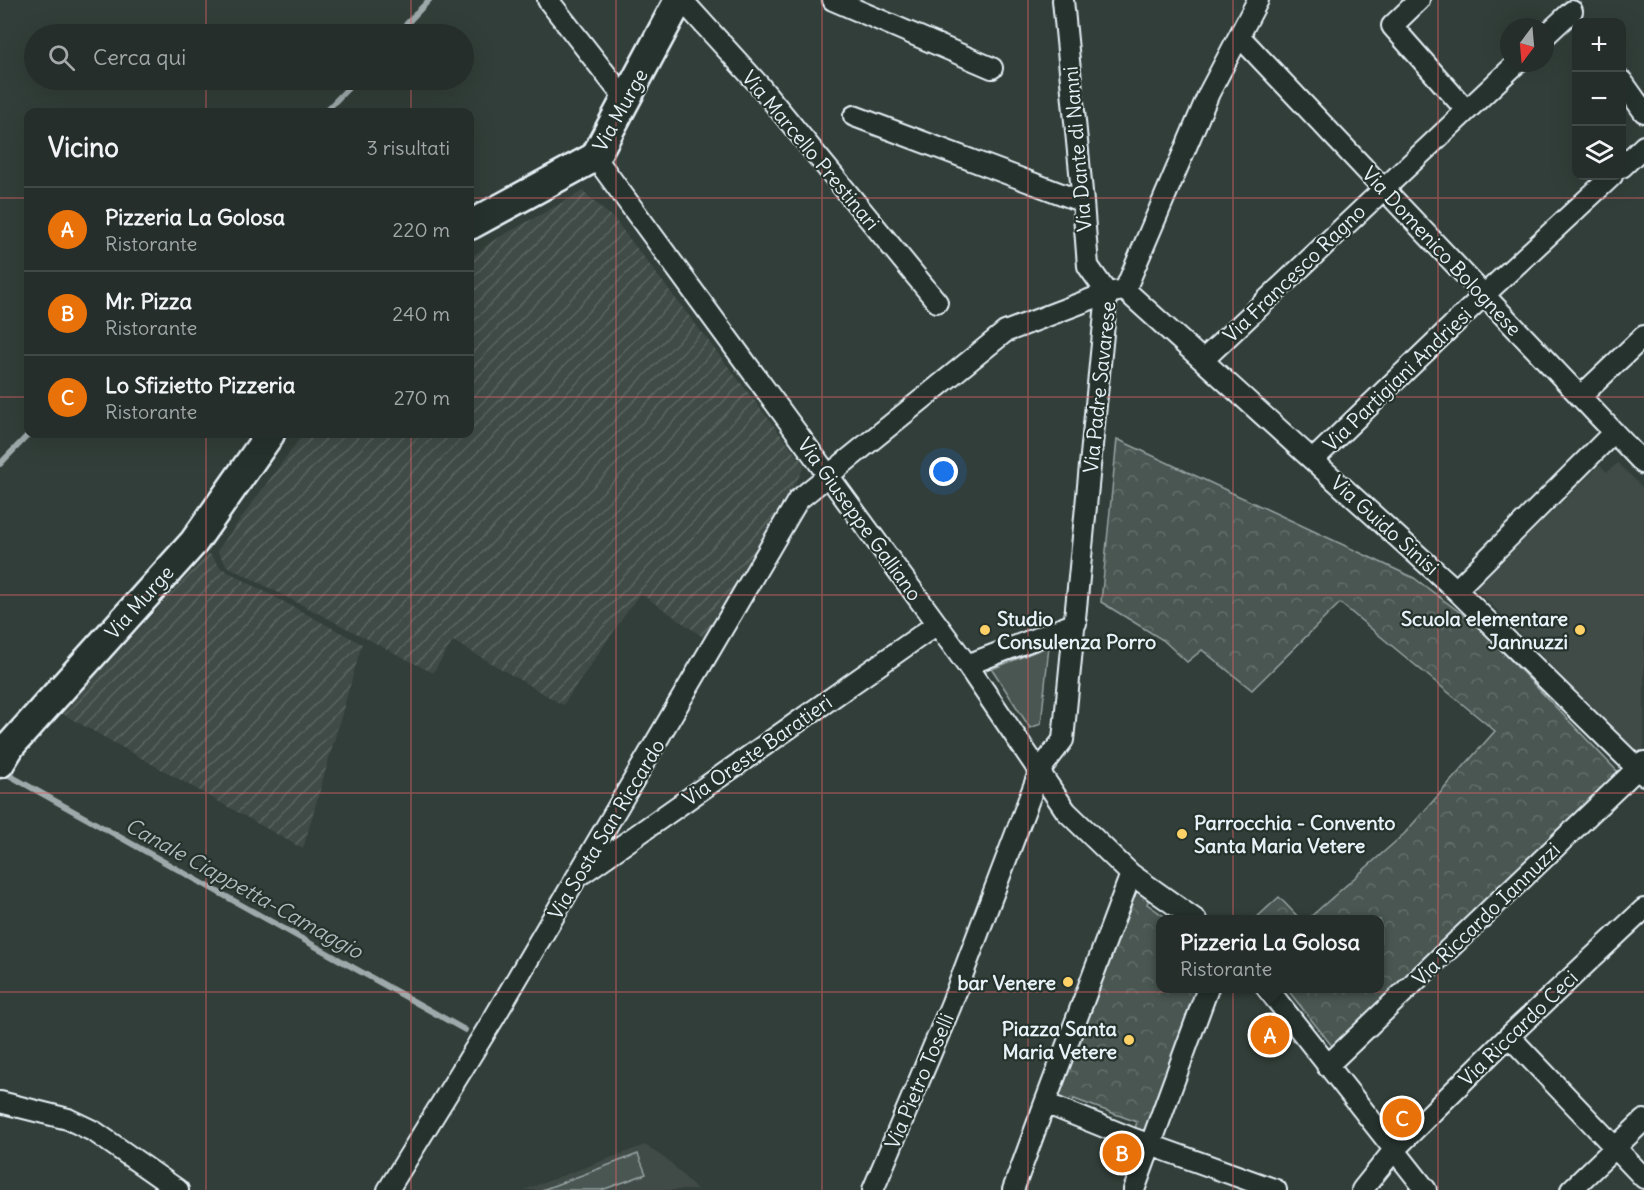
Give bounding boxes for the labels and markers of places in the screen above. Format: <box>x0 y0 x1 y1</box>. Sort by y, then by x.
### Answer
place label: Studio Consulenza Porro <box>997 606 1156 654</box>
place label: Scuola elementare Jannuzzi <box>1401 606 1568 654</box>
marker: Studio Consulenza Porro <box>978 623 992 637</box>
marker: Scuola elementare Jannuzzi <box>1573 623 1587 637</box>
place label: Parrocchia - Convento Santa Maria Vetere <box>1194 810 1396 858</box>
marker: Parrocchia - Convento Santa Maria Vetere <box>1175 827 1189 841</box>
place label: bar Venere <box>957 970 1056 995</box>
marker: bar Venere <box>1061 975 1075 989</box>
pin: A <box>1250 1012 1290 1058</box>
place label: Piazza Santa Maria Vetere <box>1002 1016 1118 1064</box>
marker: Piazza Santa Maria Vetere <box>1122 1033 1136 1047</box>
pin: C <box>1382 1096 1422 1140</box>
pin: B <box>1102 1130 1142 1176</box>

